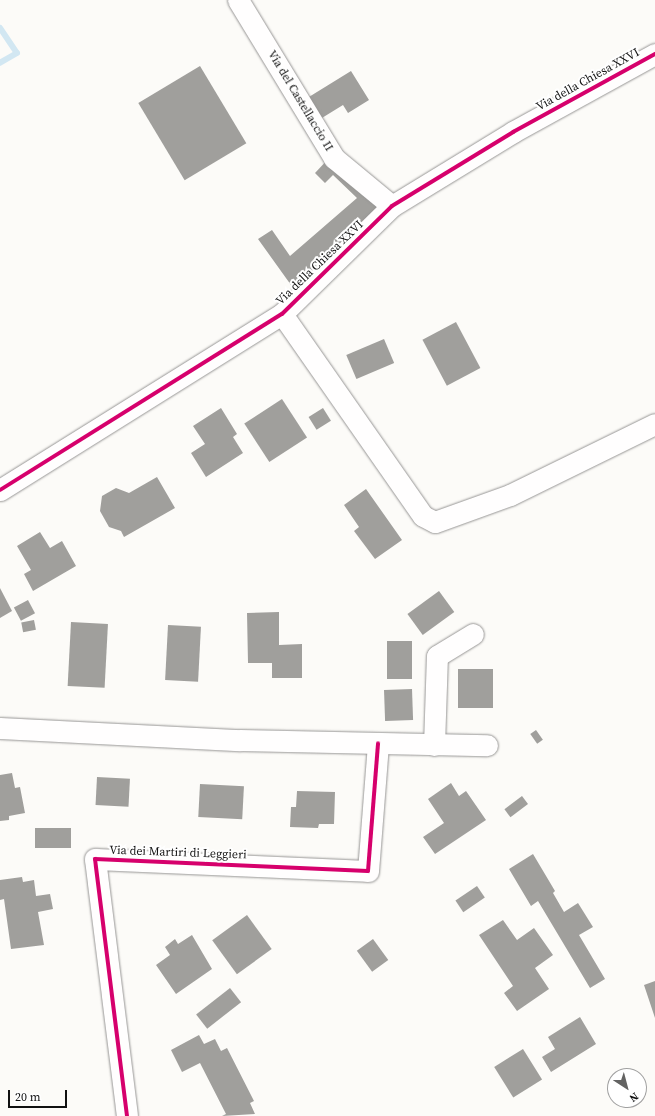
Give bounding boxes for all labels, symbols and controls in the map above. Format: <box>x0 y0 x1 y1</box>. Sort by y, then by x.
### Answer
street label: Via della Chiesa XXVI <box>534 46 642 114</box>
street label: Via del Castellaccio II <box>264 48 336 154</box>
street label: Via della Chiesa XXVI <box>273 218 367 308</box>
street label: Via dei Martiri di Leggieri <box>109 843 247 863</box>
north arrow <box>607 1068 647 1108</box>
scale bar <box>10 1082 69 1108</box>
text: 20 m <box>15 1089 41 1105</box>
text: N <box>626 1089 641 1106</box>

